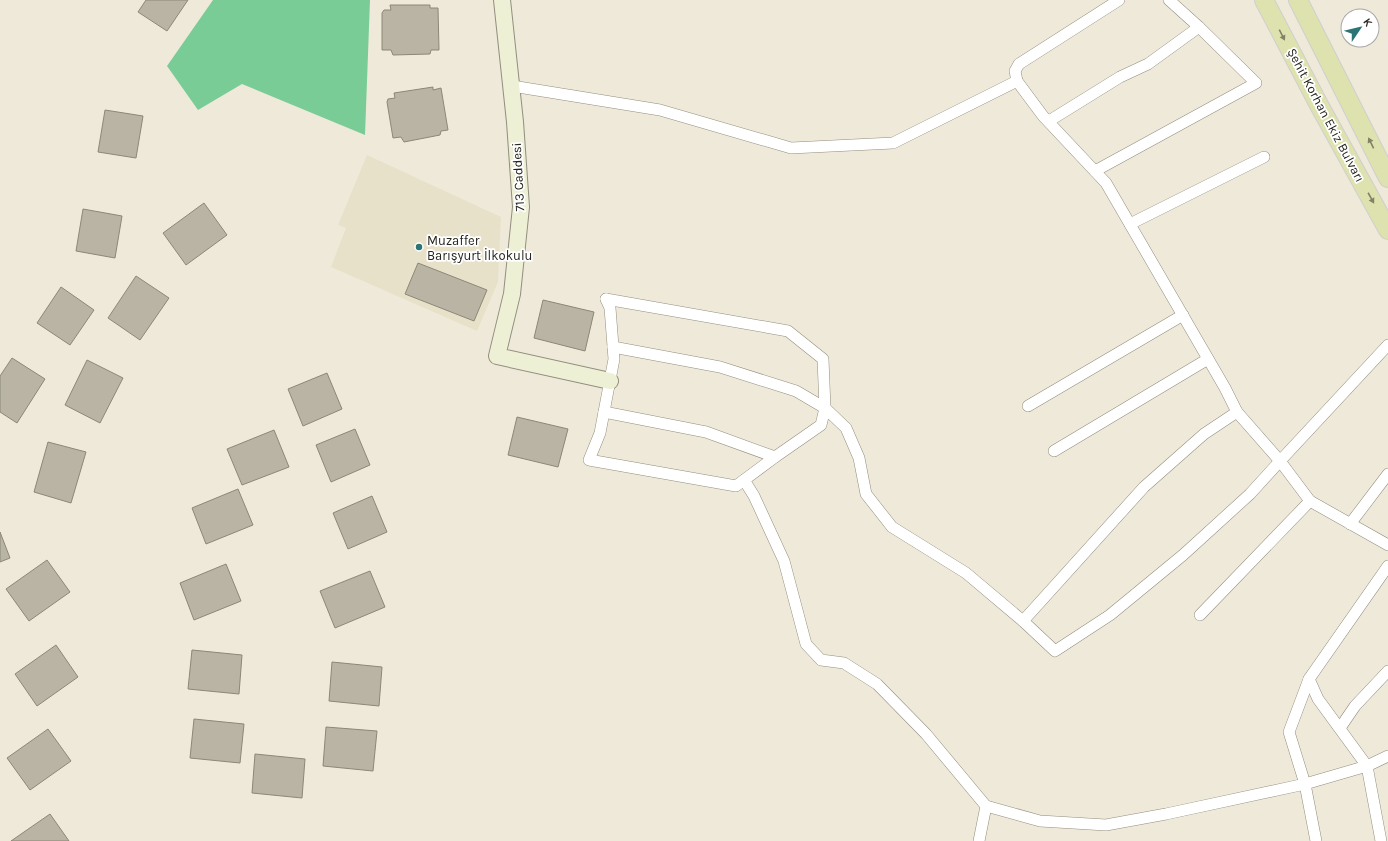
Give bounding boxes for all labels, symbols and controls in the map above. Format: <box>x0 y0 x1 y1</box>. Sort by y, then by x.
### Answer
north arrow <box>1340 8 1380 48</box>
text: K <box>1360 16 1376 30</box>
one-way arrow <box>1279 29 1285 40</box>
street label: Şehit Korhan Ekiz Bulvarı <box>1284 45 1368 185</box>
one-way arrow <box>1368 137 1374 149</box>
street label: 713 Caddesi <box>509 142 527 212</box>
one-way arrow <box>1367 192 1374 204</box>
place label: Muzaffer Barışyurt İlkokulu <box>427 233 532 263</box>
marker: Muzaffer Barışyurt İlkokulu <box>414 242 424 252</box>

